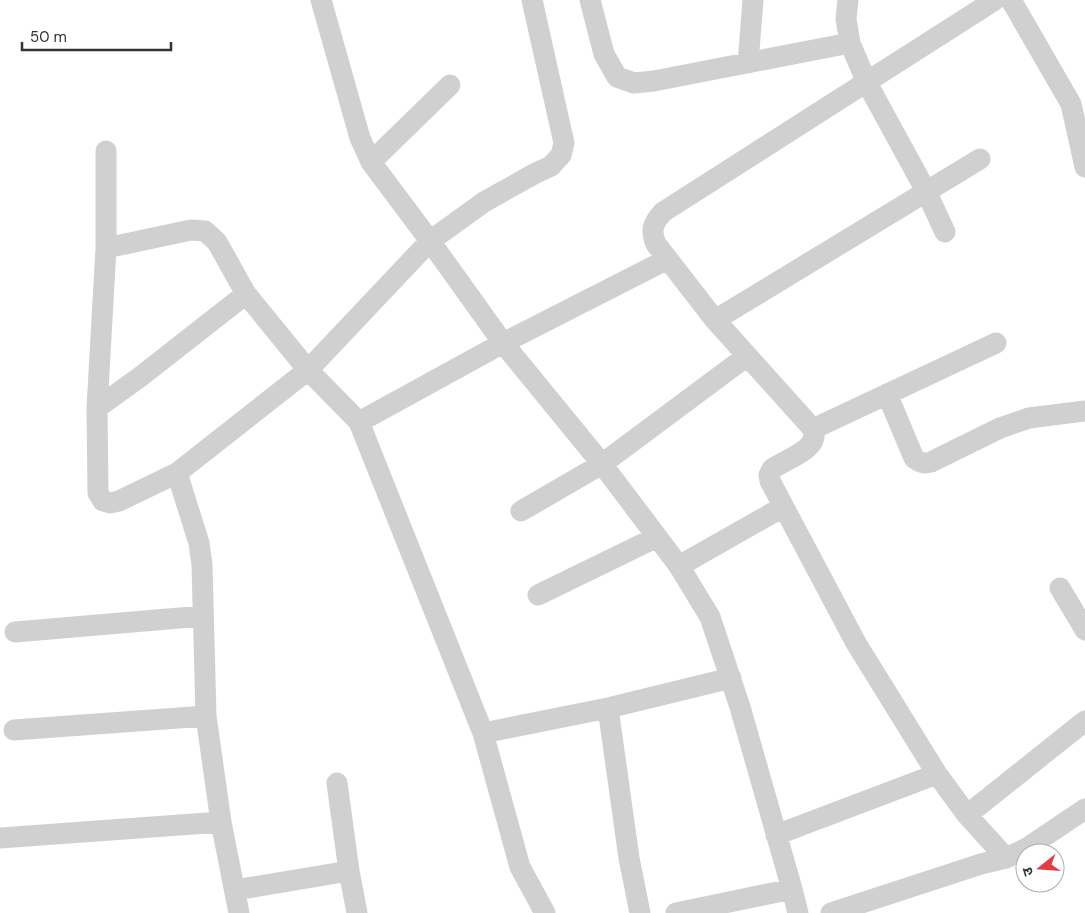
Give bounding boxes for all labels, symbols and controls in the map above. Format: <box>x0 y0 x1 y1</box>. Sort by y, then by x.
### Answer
scale bar <box>22 20 171 52</box>
text: 50 m <box>30 27 67 47</box>
north arrow <box>1015 843 1065 893</box>
text: उ <box>1018 864 1037 878</box>

